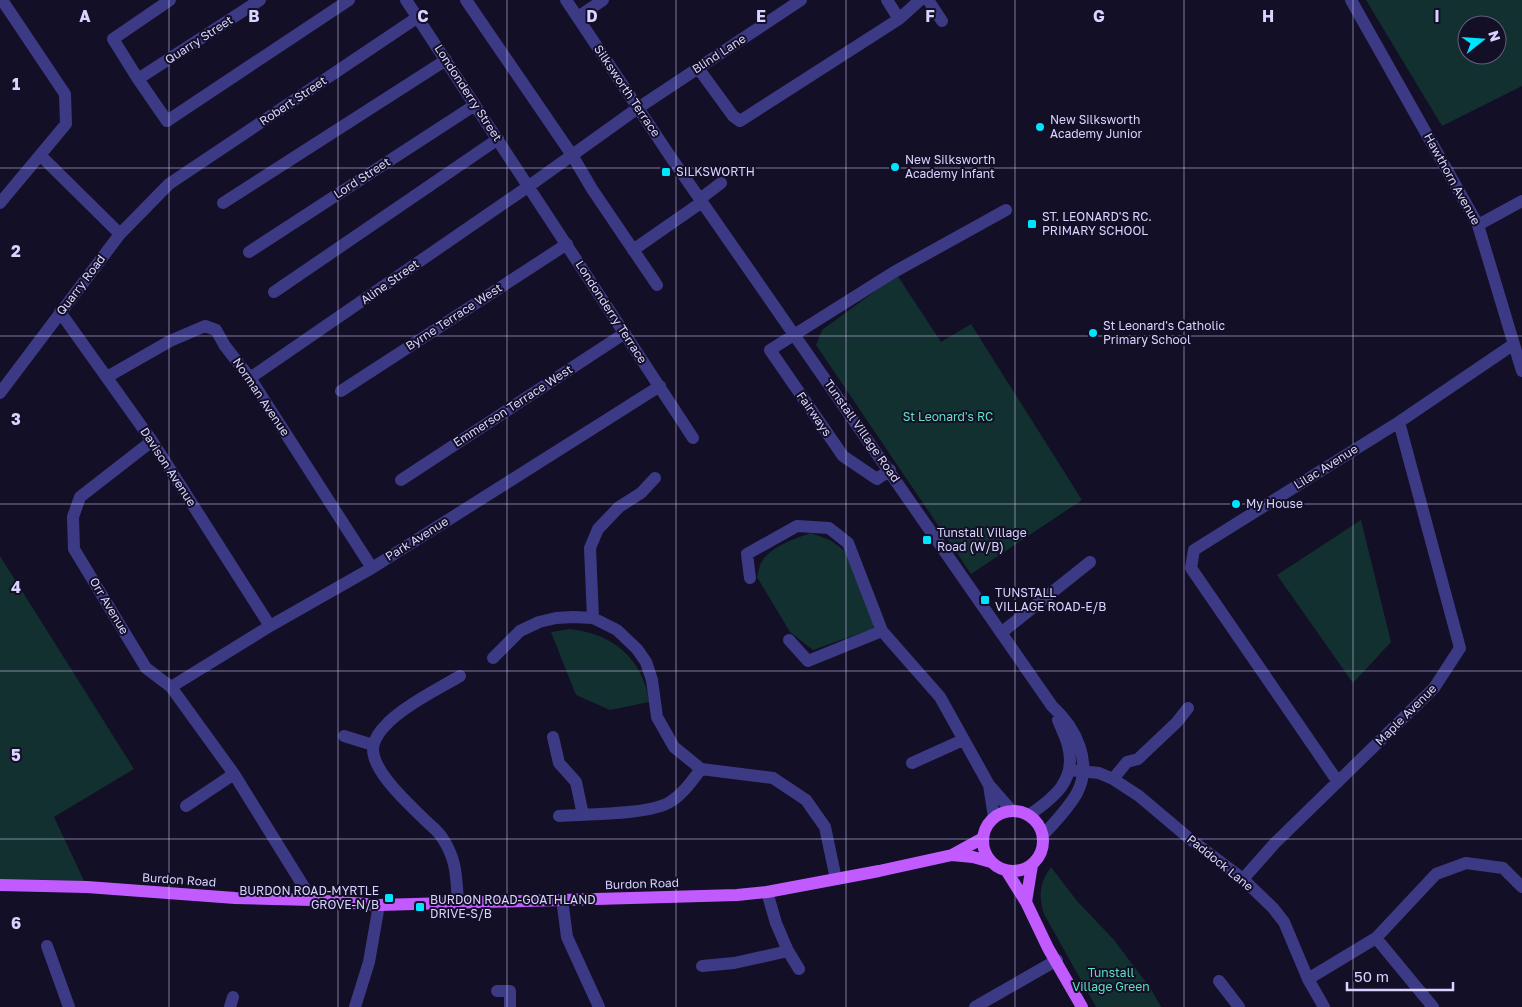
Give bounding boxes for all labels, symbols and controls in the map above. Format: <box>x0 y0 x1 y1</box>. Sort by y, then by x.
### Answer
text: A <box>79 6 91 26</box>
text: B <box>248 6 260 26</box>
text: C <box>417 6 429 26</box>
text: D <box>586 6 598 26</box>
text: E <box>756 6 766 26</box>
text: F <box>925 6 935 26</box>
text: G <box>1093 6 1105 26</box>
text: H <box>1262 6 1274 26</box>
text: I <box>1434 6 1440 26</box>
street label: Quarry Street <box>162 12 236 67</box>
north arrow <box>1457 15 1507 65</box>
text: N <box>1485 28 1505 44</box>
street label: Blind Lane <box>689 31 748 76</box>
street label: Londonderry Street <box>431 41 505 144</box>
street label: Silksworth Terrace <box>591 42 664 140</box>
street label: Robert Street <box>256 72 329 129</box>
text: 1 <box>12 74 20 94</box>
place label: New Silksworth Academy Junior <box>1050 112 1142 141</box>
marker: New Silksworth Academy Junior <box>1034 121 1046 133</box>
street label: Hawthorn Avenue <box>1421 130 1484 227</box>
place label: New Silksworth Academy Infant <box>905 152 995 181</box>
street label: Lord Street <box>331 154 393 201</box>
marker: New Silksworth Academy Infant <box>889 161 901 173</box>
place label: SILKSWORTH <box>676 164 755 179</box>
marker: SILKSWORTH <box>660 166 672 178</box>
place label: ST. LEONARD'S RC. PRIMARY SCHOOL <box>1042 209 1152 238</box>
marker: ST. LEONARD'S RC. PRIMARY SCHOOL <box>1026 218 1038 230</box>
text: 2 <box>11 241 21 261</box>
street label: Quarry Road <box>53 252 108 318</box>
street label: Aline Street <box>358 256 422 307</box>
street label: Londonderry Terrace <box>572 257 650 366</box>
street label: Byrne Terrace West <box>403 280 505 353</box>
place label: St Leonard's Catholic Primary School <box>1103 318 1225 347</box>
marker: St Leonard's Catholic Primary School <box>1087 327 1099 339</box>
street label: Norman Avenue <box>230 355 293 439</box>
street label: Emmerson Terrace West <box>450 361 575 450</box>
street label: Tunstall Village Road <box>821 376 904 485</box>
street label: Fairways <box>794 389 835 439</box>
text: 3 <box>11 409 21 429</box>
park label: St Leonard's RC <box>903 409 993 424</box>
street label: Davison Avenue <box>137 424 200 509</box>
street label: Lilac Avenue <box>1291 441 1361 492</box>
place label: My House <box>1246 496 1303 511</box>
marker: My House <box>1230 498 1242 510</box>
street label: Park Avenue <box>383 513 451 564</box>
place label: Tunstall Village Road (W/B) <box>937 525 1027 554</box>
marker: Tunstall Village Road (W/B) <box>921 534 933 546</box>
street label: Orr Avenue <box>87 575 132 637</box>
text: 4 <box>11 577 21 597</box>
place label: TUNSTALL VILLAGE ROAD-E/B <box>995 585 1106 614</box>
marker: TUNSTALL VILLAGE ROAD-E/B <box>979 594 991 606</box>
street label: Maple Avenue <box>1372 681 1439 748</box>
text: 5 <box>11 745 21 765</box>
street label: Paddock Lane <box>1184 831 1256 894</box>
street label: Burdon Road <box>141 869 217 890</box>
street label: Burdon Road <box>605 875 679 892</box>
place label: BURDON ROAD-MYRTLE GROVE-N/B <box>239 883 379 912</box>
marker: BURDON ROAD-MYRTLE GROVE-N/B <box>383 892 395 904</box>
place label: BURDON ROAD-GOATHLAND DRIVE-S/B <box>430 892 596 921</box>
marker: BURDON ROAD-GOATHLAND DRIVE-S/B <box>414 901 426 913</box>
text: 6 <box>11 913 21 933</box>
scale bar <box>1347 960 1453 992</box>
park label: Tunstall Village Green <box>1072 965 1150 994</box>
text: 50 m <box>1354 967 1389 985</box>

